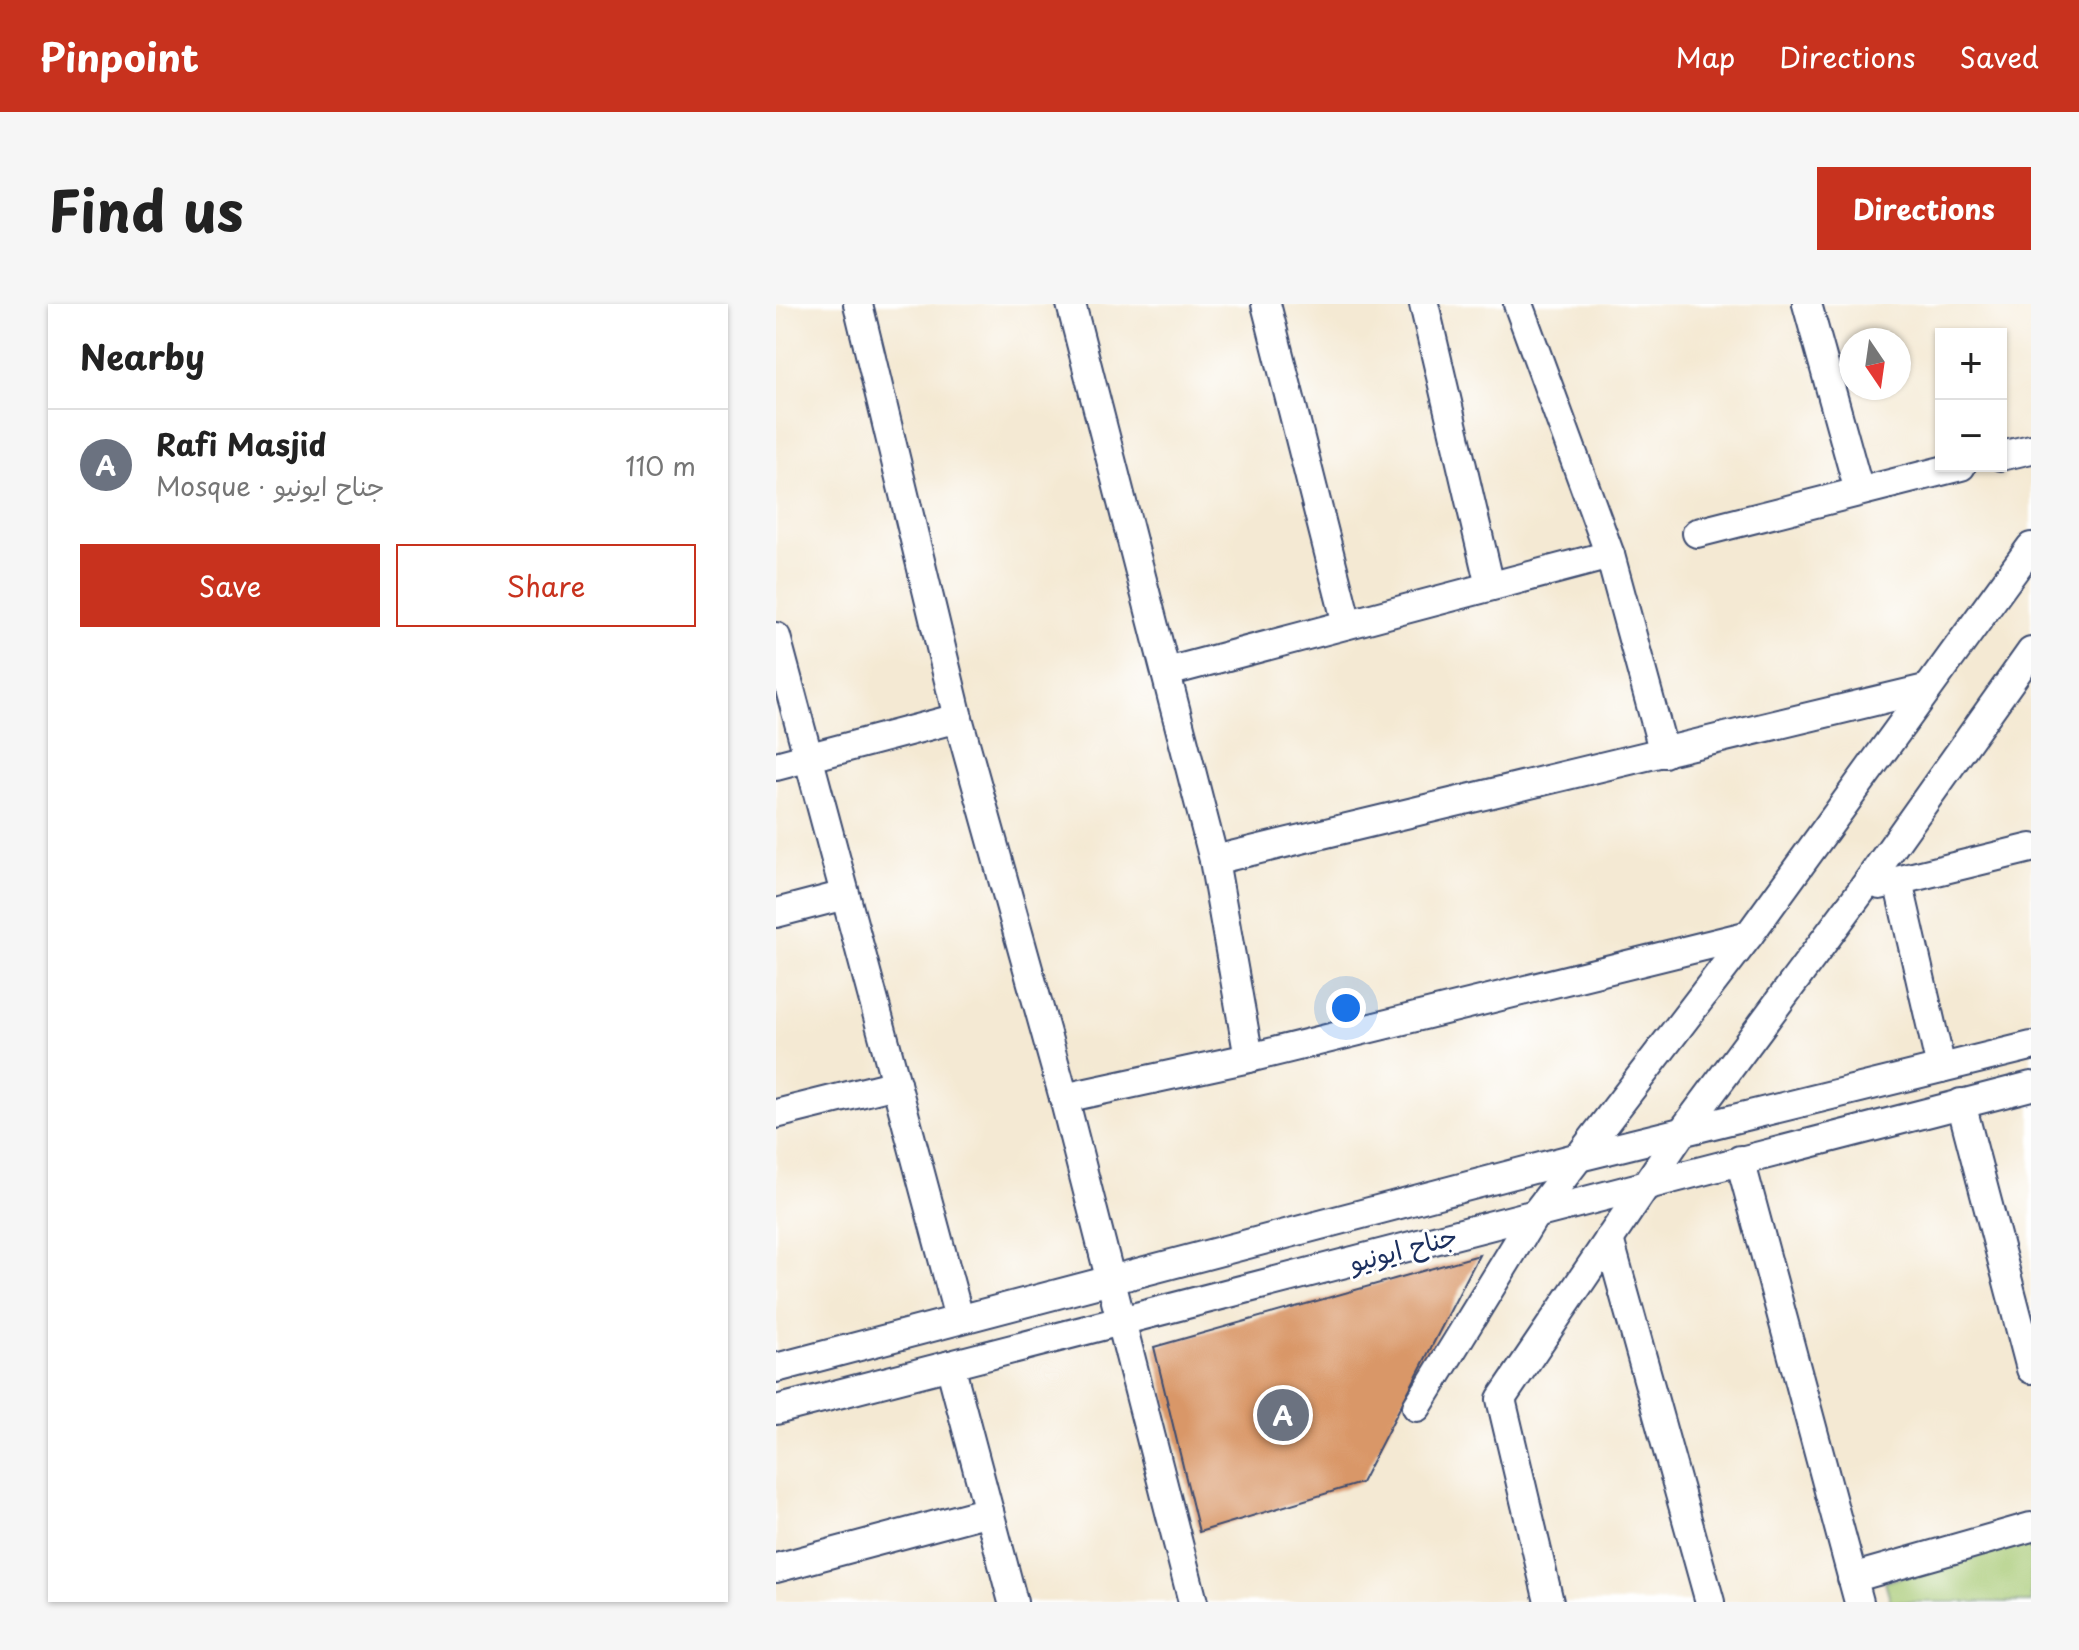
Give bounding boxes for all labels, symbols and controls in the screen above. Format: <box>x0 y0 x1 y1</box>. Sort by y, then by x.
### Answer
text: Pinpoint <box>40 28 199 85</box>
text: Map <box>1676 35 1735 78</box>
text: Directions <box>1779 35 1916 78</box>
text: Saved <box>1960 35 2039 78</box>
text: Find us <box>48 166 244 251</box>
button: Directions <box>1817 167 2031 250</box>
north arrow <box>1839 328 1911 400</box>
map controls <box>1935 328 2007 472</box>
button: + <box>1935 328 2007 400</box>
text: Nearby <box>80 330 205 382</box>
button: − <box>1935 400 2007 472</box>
text: Rafi Masjid <box>156 421 326 466</box>
text: A <box>96 446 116 485</box>
text: 110 m <box>625 446 696 485</box>
text: Mosque · جناح ایونیو <box>156 466 385 505</box>
button: Save <box>80 544 380 627</box>
button: Share <box>396 544 696 627</box>
your location <box>1326 988 1366 1028</box>
street label: جناح ایونیو <box>1344 1215 1461 1281</box>
pin: A <box>1257 1385 1309 1445</box>

